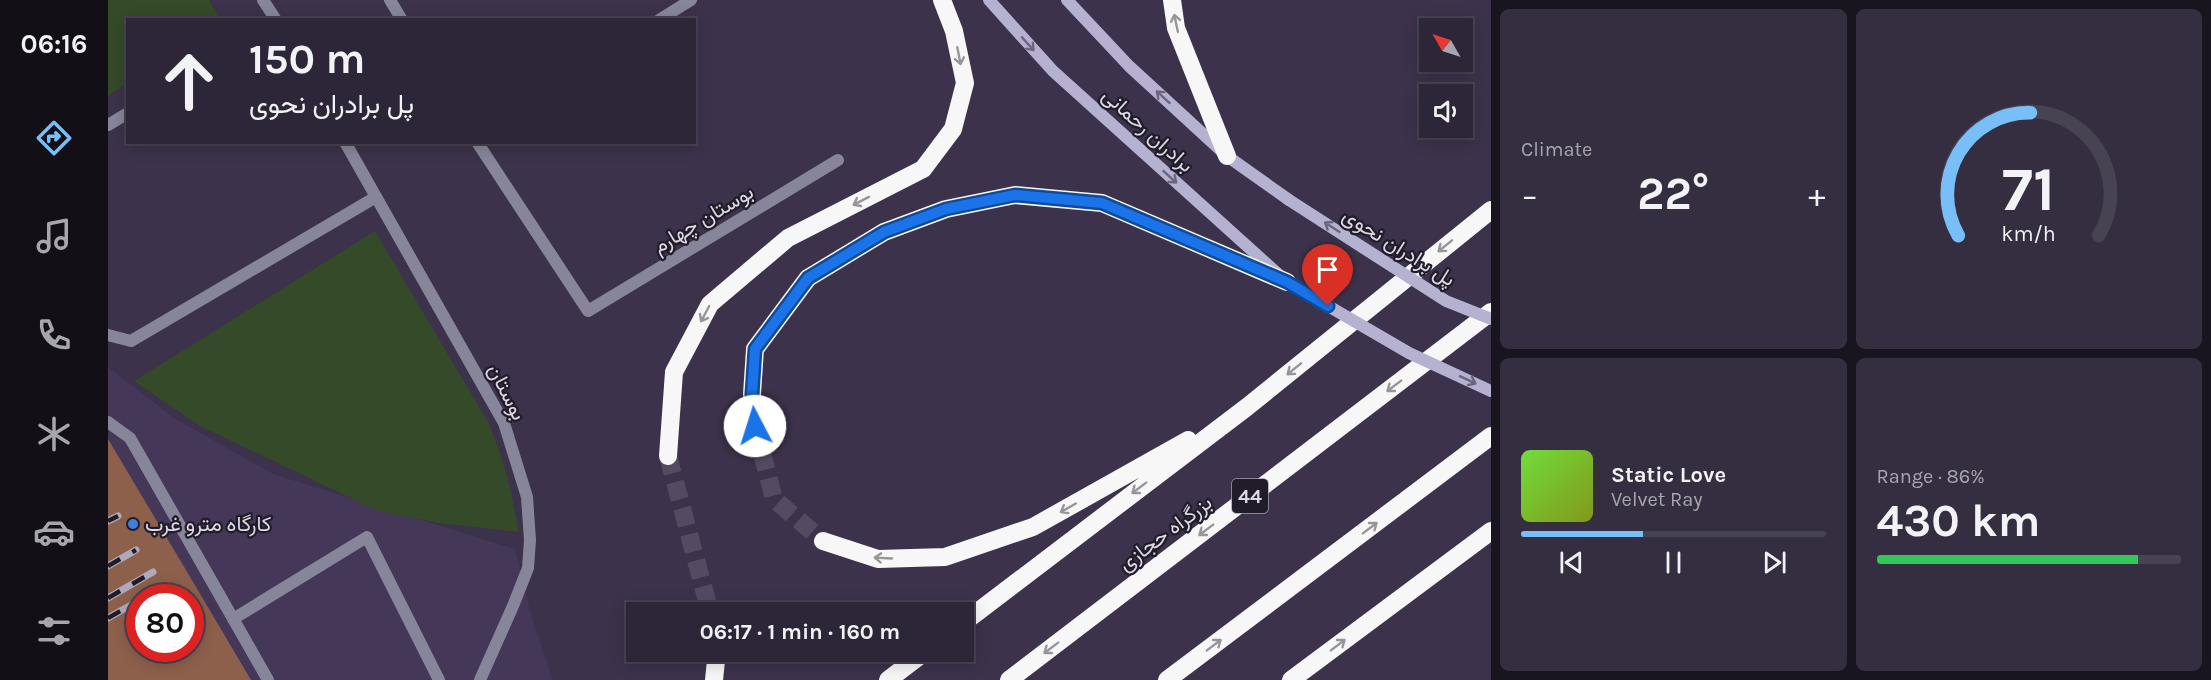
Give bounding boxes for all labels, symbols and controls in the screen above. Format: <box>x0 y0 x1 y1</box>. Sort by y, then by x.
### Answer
one-way arrow <box>1170 14 1181 33</box>
north arrow <box>1419 18 1473 72</box>
map controls <box>1419 18 1473 138</box>
text: 06:16 <box>21 28 87 60</box>
text: 150 m <box>249 34 365 84</box>
one-way arrow <box>1021 36 1035 51</box>
icon: ahead <box>150 42 228 120</box>
one-way arrow <box>954 46 965 65</box>
street label: برادران رحمانی <box>1097 83 1199 178</box>
button: sound <box>1419 84 1473 138</box>
text: پل برادران نحوی <box>249 88 414 120</box>
one-way arrow <box>1155 90 1170 104</box>
icon: directions <box>33 117 75 159</box>
text: Climate <box>1521 138 1592 161</box>
text: 71 <box>2002 153 2055 226</box>
text: 22° <box>1637 168 1709 220</box>
one-way arrow <box>1163 170 1178 184</box>
text: − <box>1521 176 1538 214</box>
text: + <box>1808 176 1826 214</box>
street label: بوستان چهارم <box>648 180 759 260</box>
one-way arrow <box>852 196 870 207</box>
street label: پل برادران نحوی <box>1337 203 1460 293</box>
icon: music <box>33 215 75 257</box>
one-way arrow <box>1324 221 1341 233</box>
text: km/h <box>2002 221 2056 246</box>
one-way arrow <box>1438 240 1454 253</box>
pin <box>1302 244 1353 306</box>
icon: arrive <box>1311 253 1344 286</box>
one-way arrow <box>699 305 711 322</box>
icon: phone <box>33 314 75 356</box>
street label: بوستان <box>482 360 531 425</box>
one-way arrow <box>1286 362 1302 375</box>
one-way arrow <box>1458 375 1476 386</box>
one-way arrow <box>1387 379 1403 392</box>
position arrow <box>723 394 787 458</box>
icon: climate <box>33 413 75 455</box>
text: Static Love <box>1611 462 1726 488</box>
text: Range · 86% <box>1877 465 1985 488</box>
road number: 44 <box>1232 479 1268 513</box>
one-way arrow <box>1132 482 1148 495</box>
text: Velvet Ray <box>1611 488 1703 511</box>
street label: بزرگراه حجازی <box>1114 490 1217 577</box>
text: 430 km <box>1877 495 2040 547</box>
one-way arrow <box>1060 502 1077 514</box>
icon: car <box>33 511 75 553</box>
place label: کارگاه مترو غرب <box>145 512 271 537</box>
marker: کارگاه مترو غرب <box>126 517 140 531</box>
one-way arrow <box>1361 522 1377 534</box>
one-way arrow <box>1198 523 1214 536</box>
icon: previous <box>1555 546 1588 579</box>
icon: pause <box>1657 546 1690 579</box>
icon: next <box>1758 546 1791 579</box>
one-way arrow <box>874 552 893 563</box>
speed limit sign: 80 <box>126 584 204 662</box>
icon: filters <box>33 610 75 652</box>
text: 06:17 · 1 min · 160 m <box>700 619 900 645</box>
one-way arrow <box>1205 639 1221 651</box>
one-way arrow <box>1330 639 1346 651</box>
one-way arrow <box>1043 641 1059 654</box>

